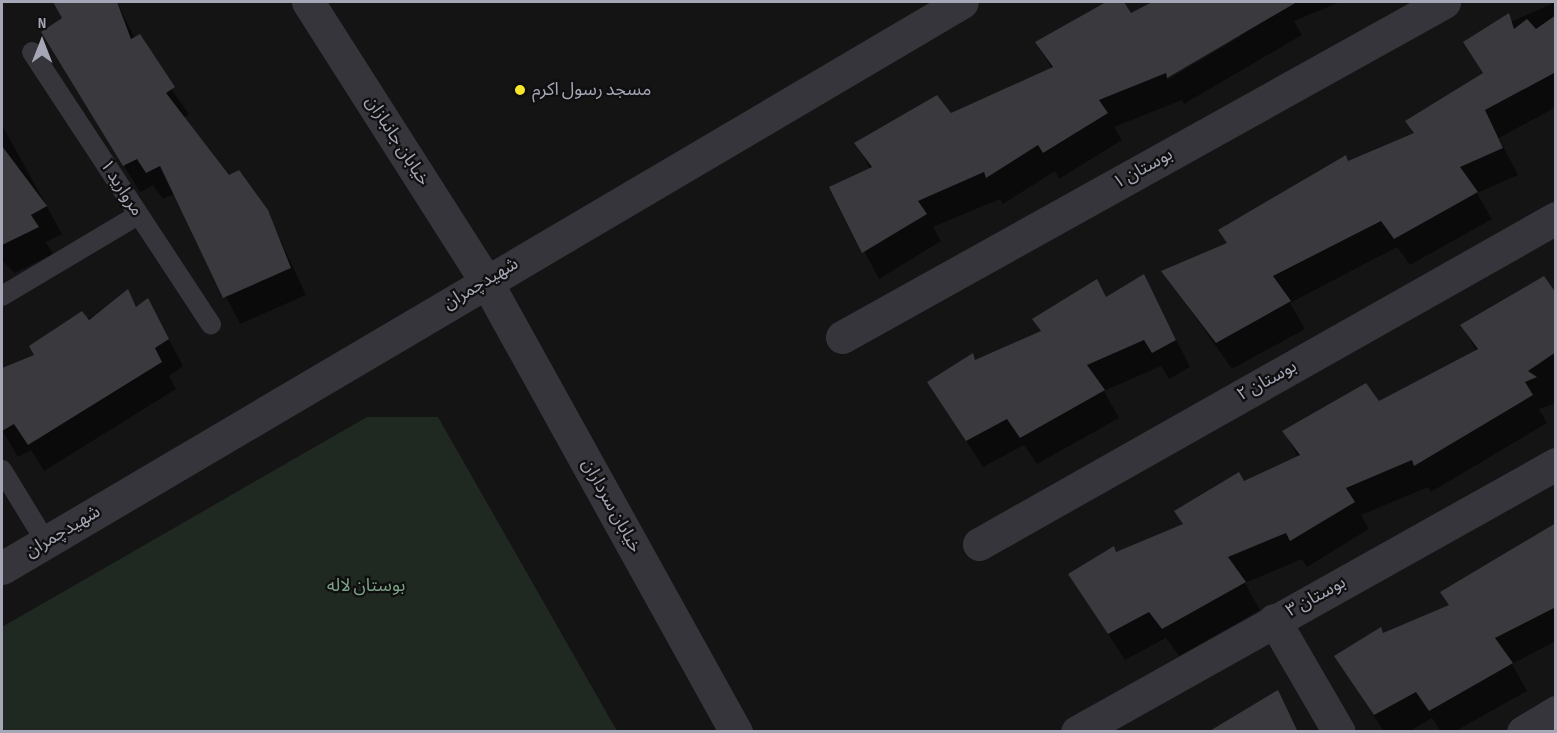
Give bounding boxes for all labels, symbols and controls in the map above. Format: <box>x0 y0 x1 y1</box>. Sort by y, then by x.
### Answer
north arrow <box>12 12 72 72</box>
text: N <box>38 14 46 33</box>
place label: مسجد رسول اکرم <box>532 79 652 101</box>
marker: مسجد رسول اکرم <box>513 83 527 97</box>
street label: خیابان جانبازان <box>360 92 434 190</box>
street label: بوستان ۱ <box>1109 144 1177 194</box>
street label: مروارید ۱ <box>95 156 147 220</box>
street label: شهیدچمران <box>440 253 522 315</box>
street label: بوستان ۲ <box>1233 356 1301 406</box>
street label: خیابان سرداران <box>576 455 646 557</box>
street label: شهیدچمران <box>22 501 104 563</box>
street label: بوستان ۳ <box>1282 572 1350 622</box>
park label: بوستان لاله <box>327 575 405 597</box>

